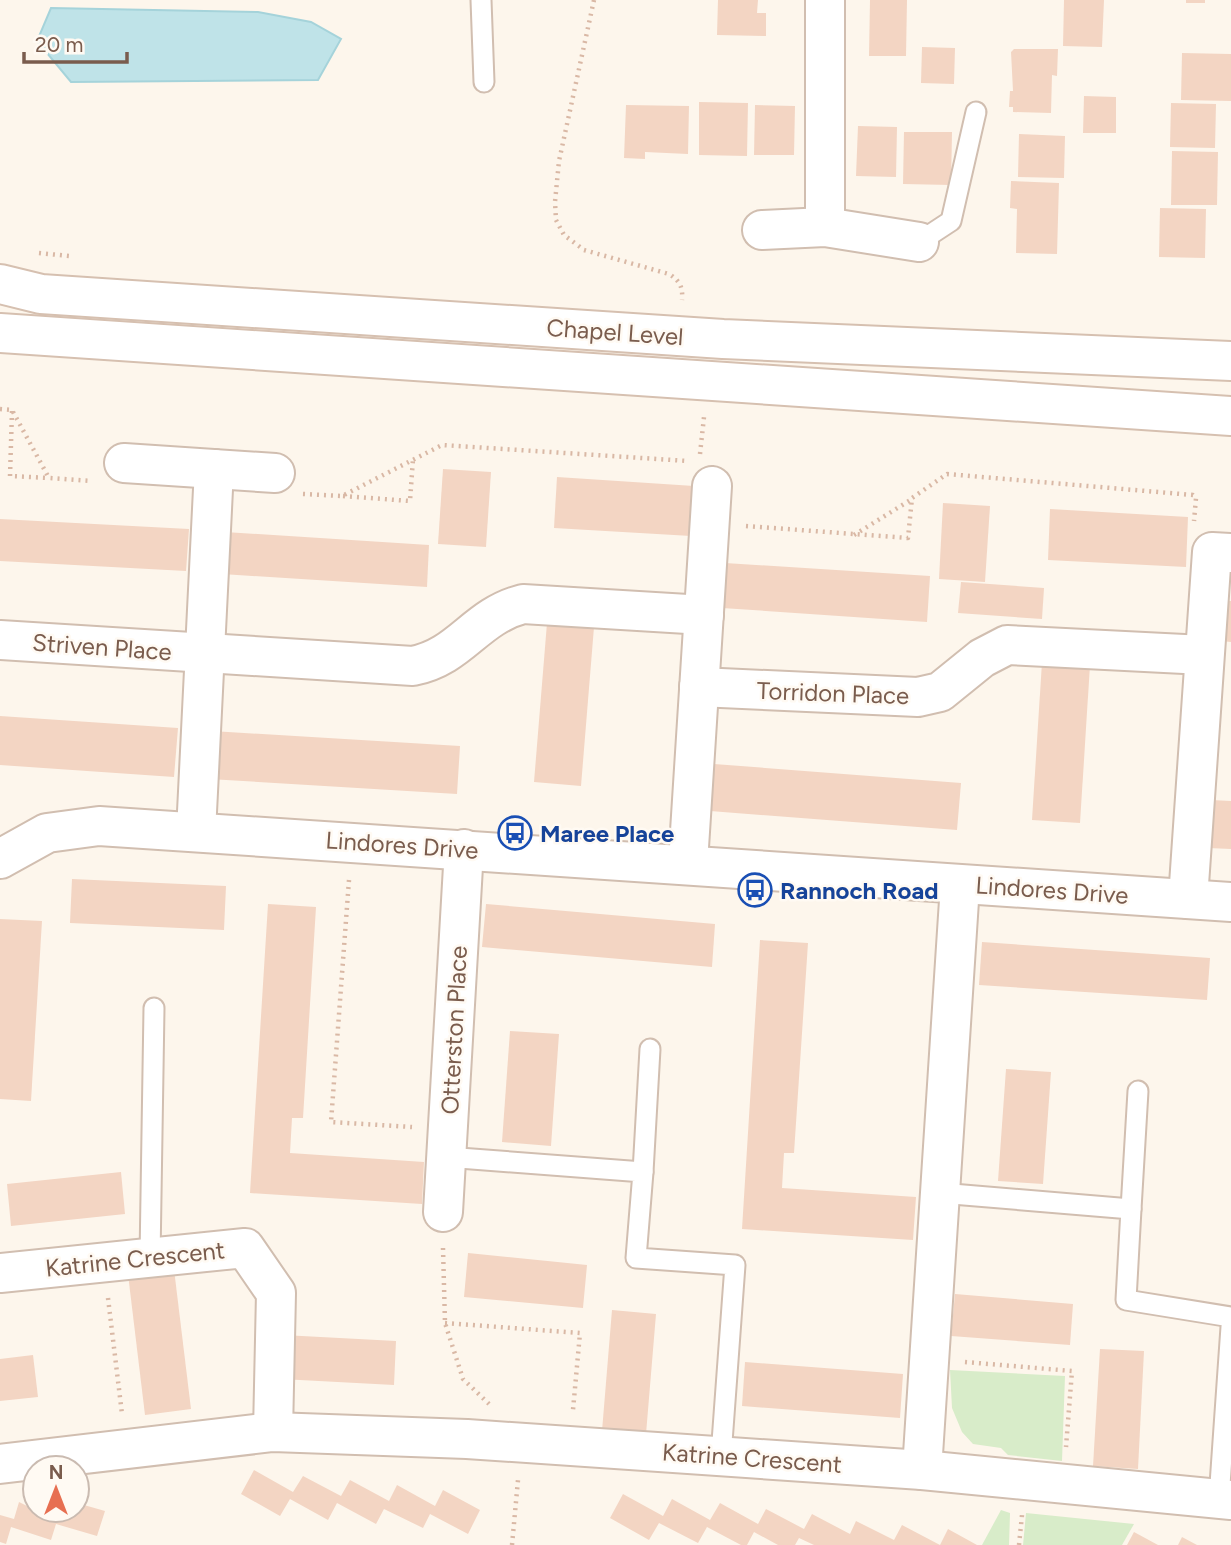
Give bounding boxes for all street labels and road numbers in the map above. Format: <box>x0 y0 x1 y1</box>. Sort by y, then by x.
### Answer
street label: Chapel Level <box>546 313 684 351</box>
street label: Striven Place <box>31 628 173 666</box>
street label: Torridon Place <box>756 676 910 710</box>
street label: Lindores Drive <box>325 825 479 865</box>
street label: Lindores Drive <box>975 870 1129 910</box>
street label: Otterston Place <box>435 945 473 1115</box>
street label: Katrine Crescent <box>44 1235 226 1283</box>
street label: Katrine Crescent <box>661 1437 843 1479</box>

